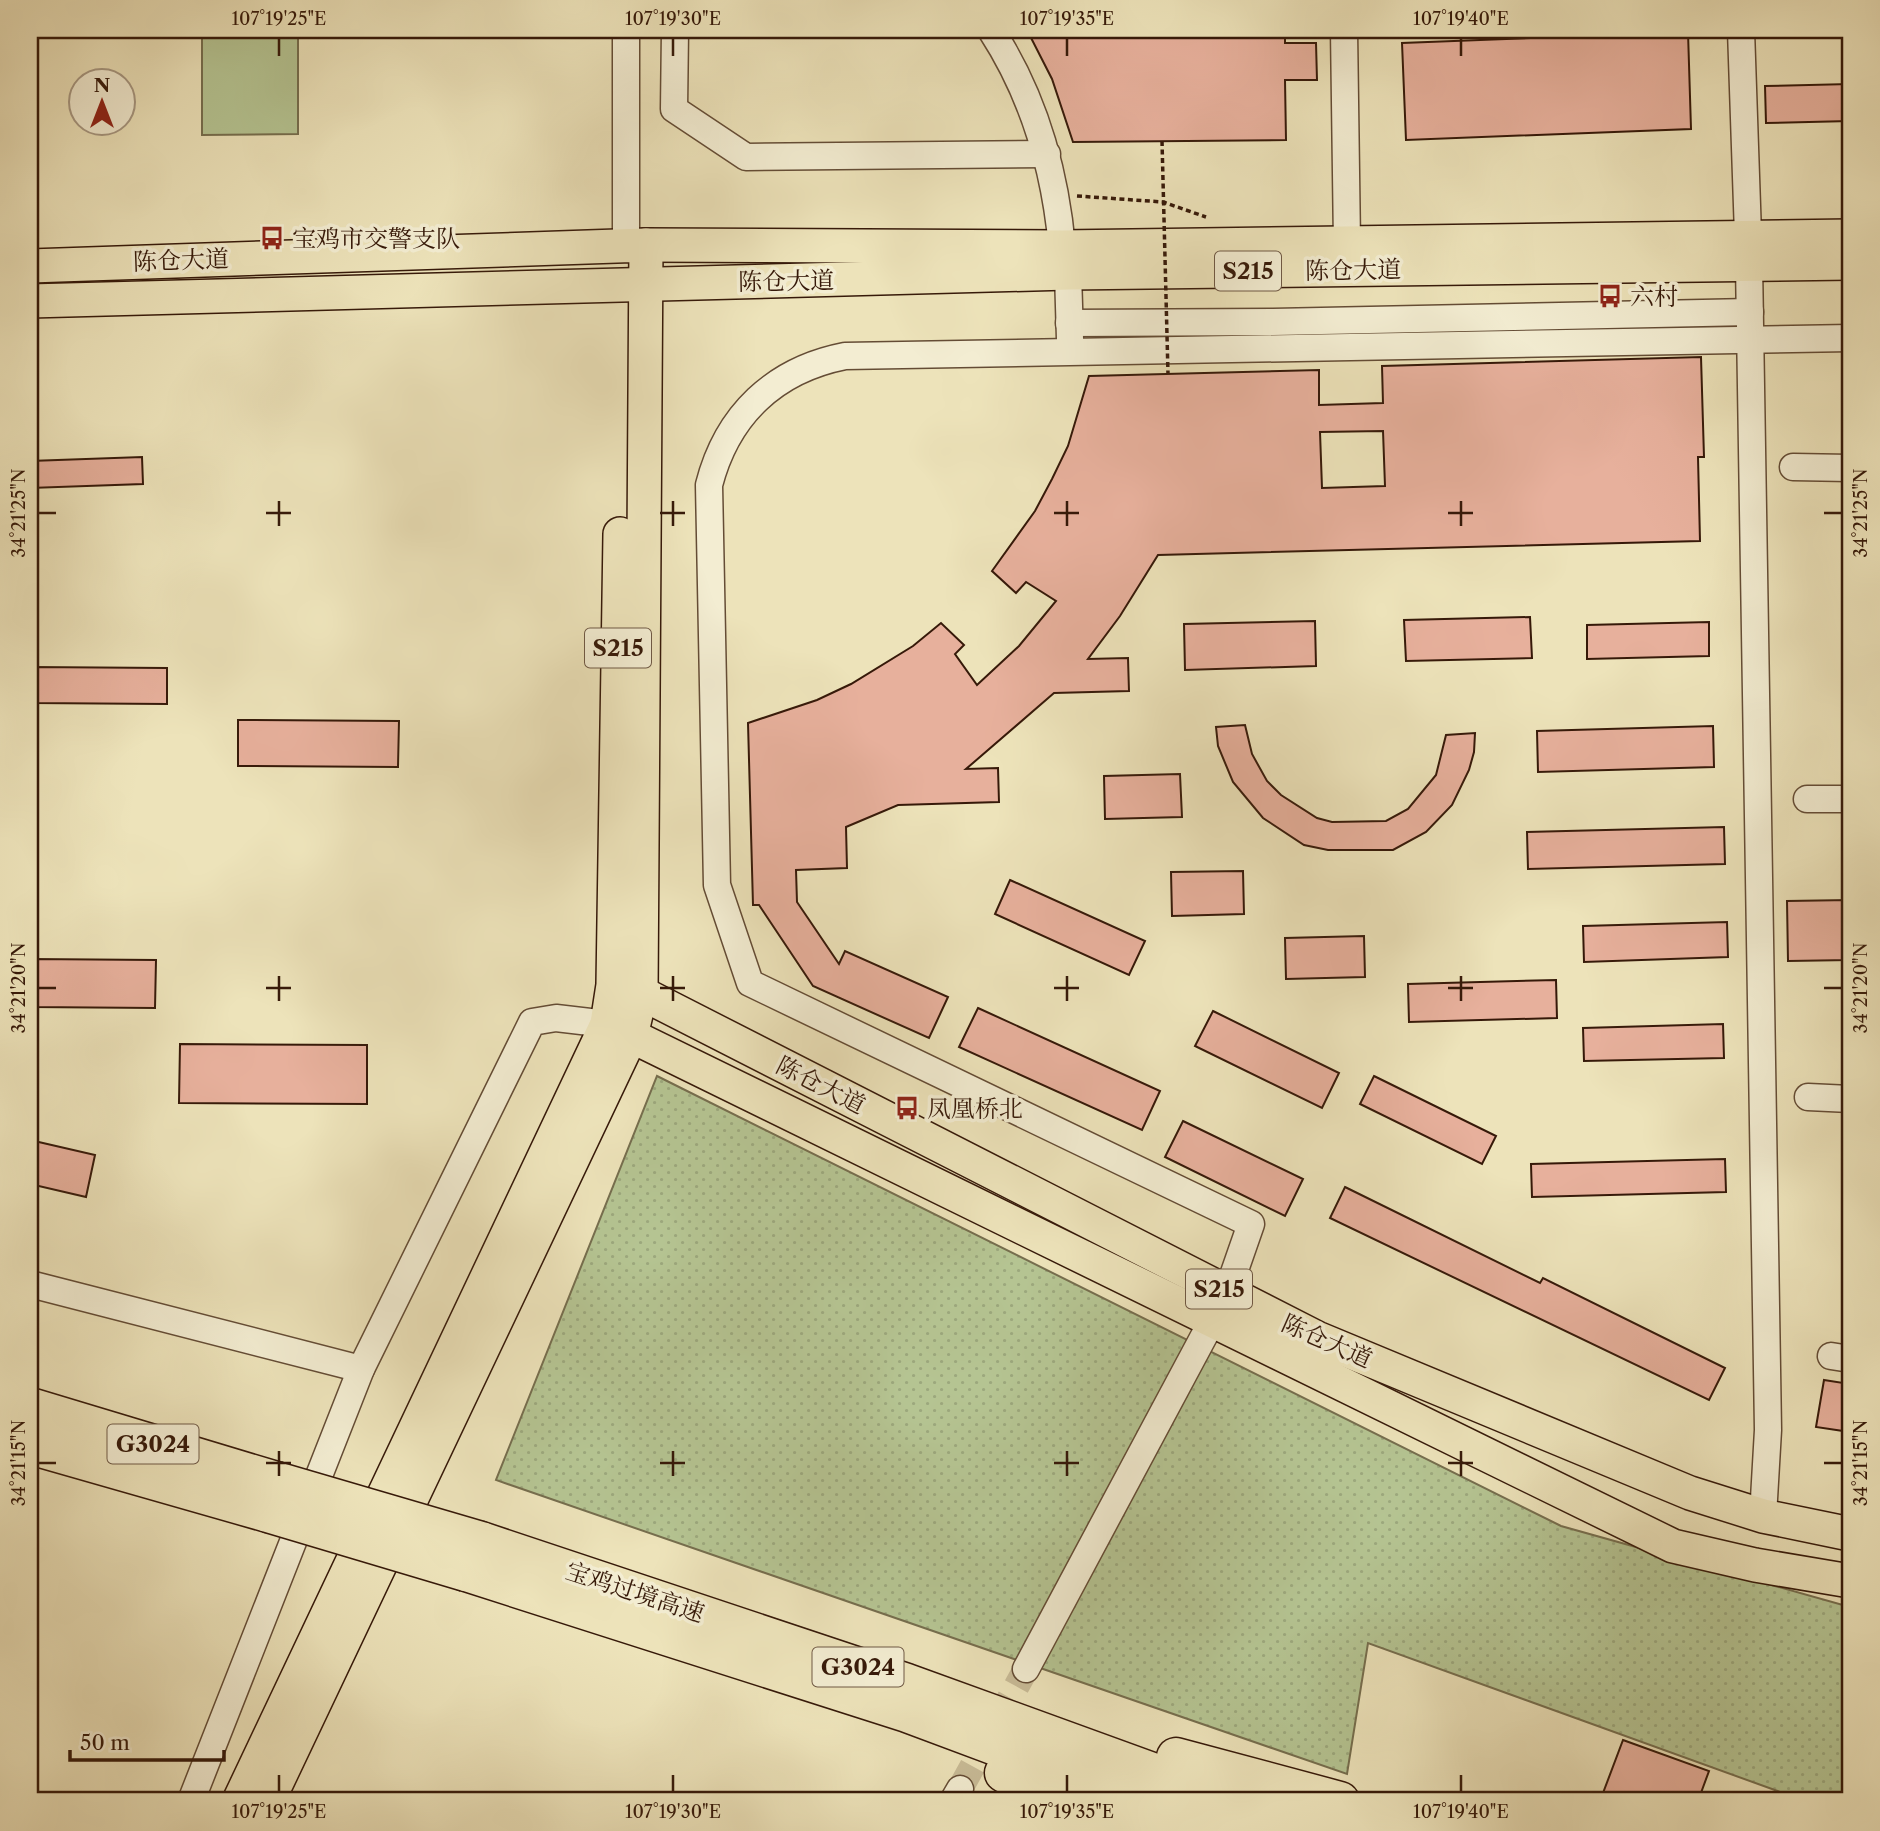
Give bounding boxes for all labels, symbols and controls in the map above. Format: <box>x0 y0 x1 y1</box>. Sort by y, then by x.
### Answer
text: 107°19'25"E <box>232 8 327 30</box>
text: 107°19'30"E <box>625 8 721 30</box>
text: 107°19'35"E <box>1020 8 1114 30</box>
text: 107°19'40"E <box>1413 8 1509 30</box>
north arrow <box>66 66 136 136</box>
text: N <box>94 74 110 97</box>
bus stop icon: 宝鸡市交警支队 <box>258 224 286 252</box>
place label: 宝鸡市交警支队 <box>292 224 460 253</box>
street label: 陈仓大道 <box>133 244 229 276</box>
road number: S215 <box>1215 252 1281 290</box>
street label: 陈仓大道 <box>1305 255 1401 285</box>
street label: 陈仓大道 <box>738 266 834 296</box>
bus stop icon: 六村 <box>1596 282 1624 310</box>
place label: 六村 <box>1630 282 1678 311</box>
text: 34°21'25"N <box>8 468 30 558</box>
text: 34°21'25"N <box>1850 468 1872 558</box>
road number: S215 <box>585 628 651 668</box>
text: 34°21'20"N <box>8 942 30 1034</box>
text: 34°21'20"N <box>1850 942 1872 1034</box>
street label: 陈仓大道 <box>772 1050 870 1120</box>
bus stop icon: 凤凰桥北 <box>893 1094 921 1122</box>
place label: 凤凰桥北 <box>927 1094 1023 1123</box>
road number: S215 <box>1186 1270 1252 1308</box>
street label: 陈仓大道 <box>1277 1308 1377 1374</box>
text: 34°21'15"N <box>8 1420 30 1506</box>
text: 34°21'15"N <box>1850 1420 1872 1506</box>
road number: G3024 <box>108 1424 198 1464</box>
street label: 宝鸡过境高速 <box>562 1556 708 1628</box>
road number: G3024 <box>812 1648 903 1686</box>
scale bar <box>70 1719 224 1763</box>
text: 50 m <box>80 1730 130 1755</box>
text: 107°19'25"E <box>232 1801 327 1823</box>
text: 107°19'30"E <box>625 1801 721 1823</box>
text: 107°19'35"E <box>1020 1801 1114 1823</box>
text: 107°19'40"E <box>1413 1801 1509 1823</box>

